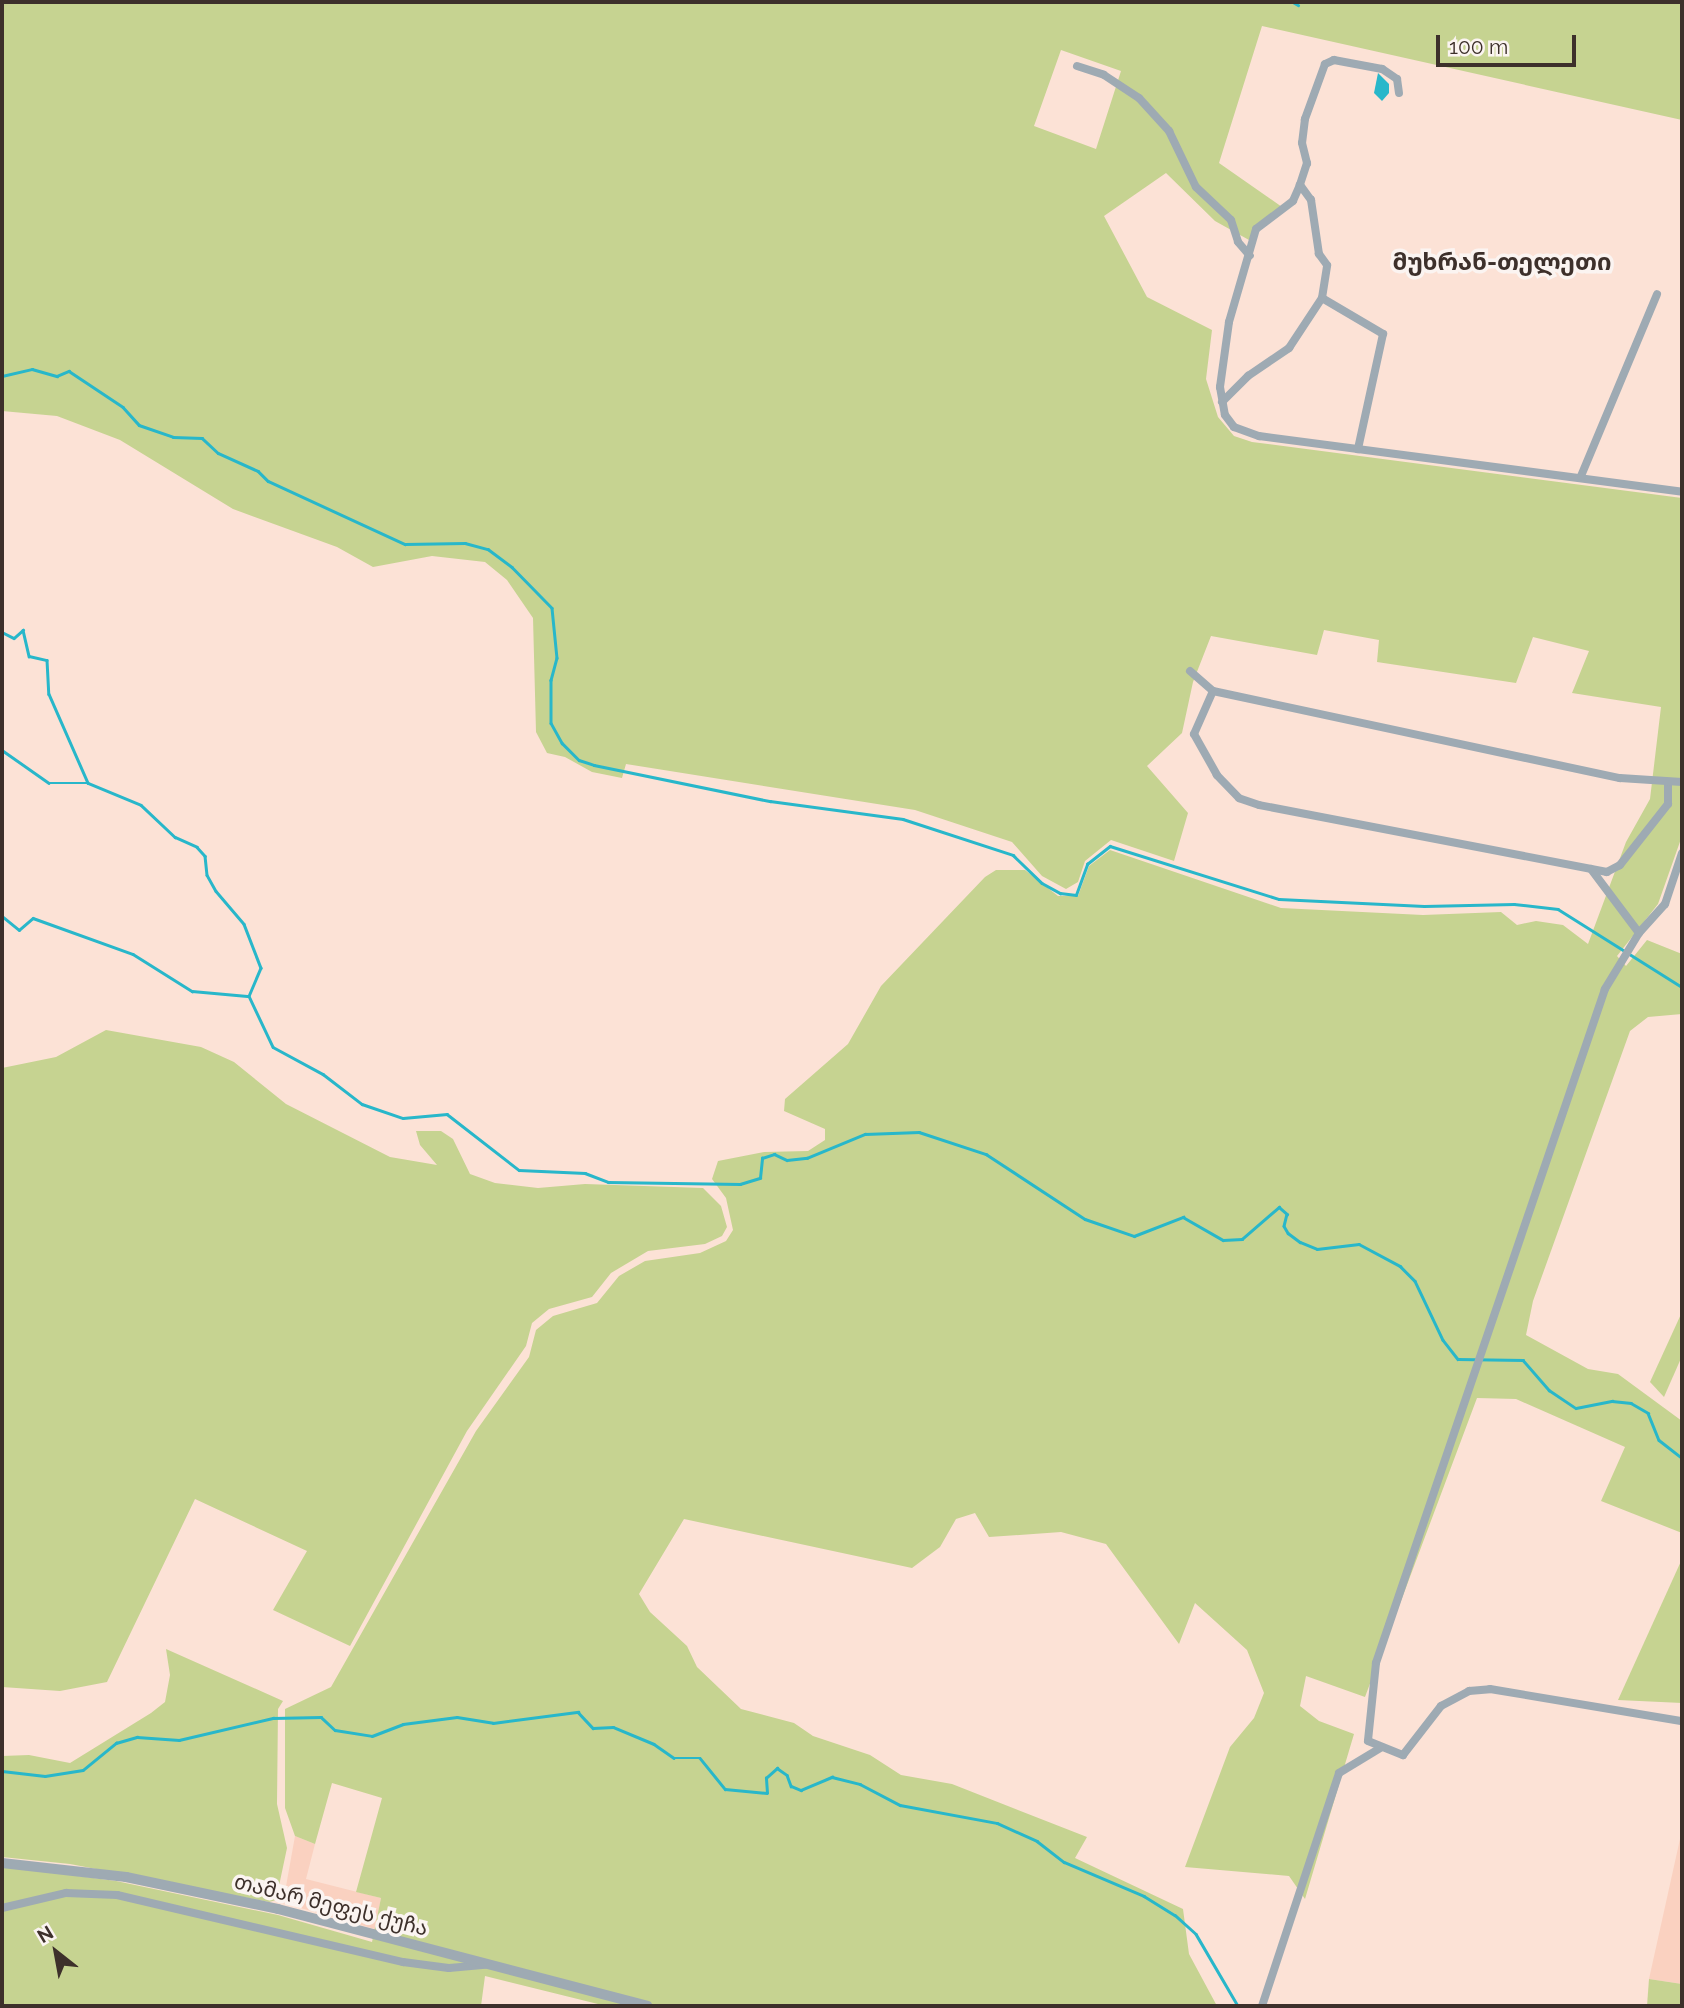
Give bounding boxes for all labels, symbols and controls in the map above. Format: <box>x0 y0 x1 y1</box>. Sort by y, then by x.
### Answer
scale bar <box>1439 21 1579 65</box>
text: 100 m <box>1449 34 1508 59</box>
district label: მუხრან-თელეთი <box>1393 248 1611 276</box>
street label: თამარ მეფეს ქუჩა <box>232 1869 430 1941</box>
north arrow <box>21 1917 91 1987</box>
text: N <box>33 1921 57 1947</box>

